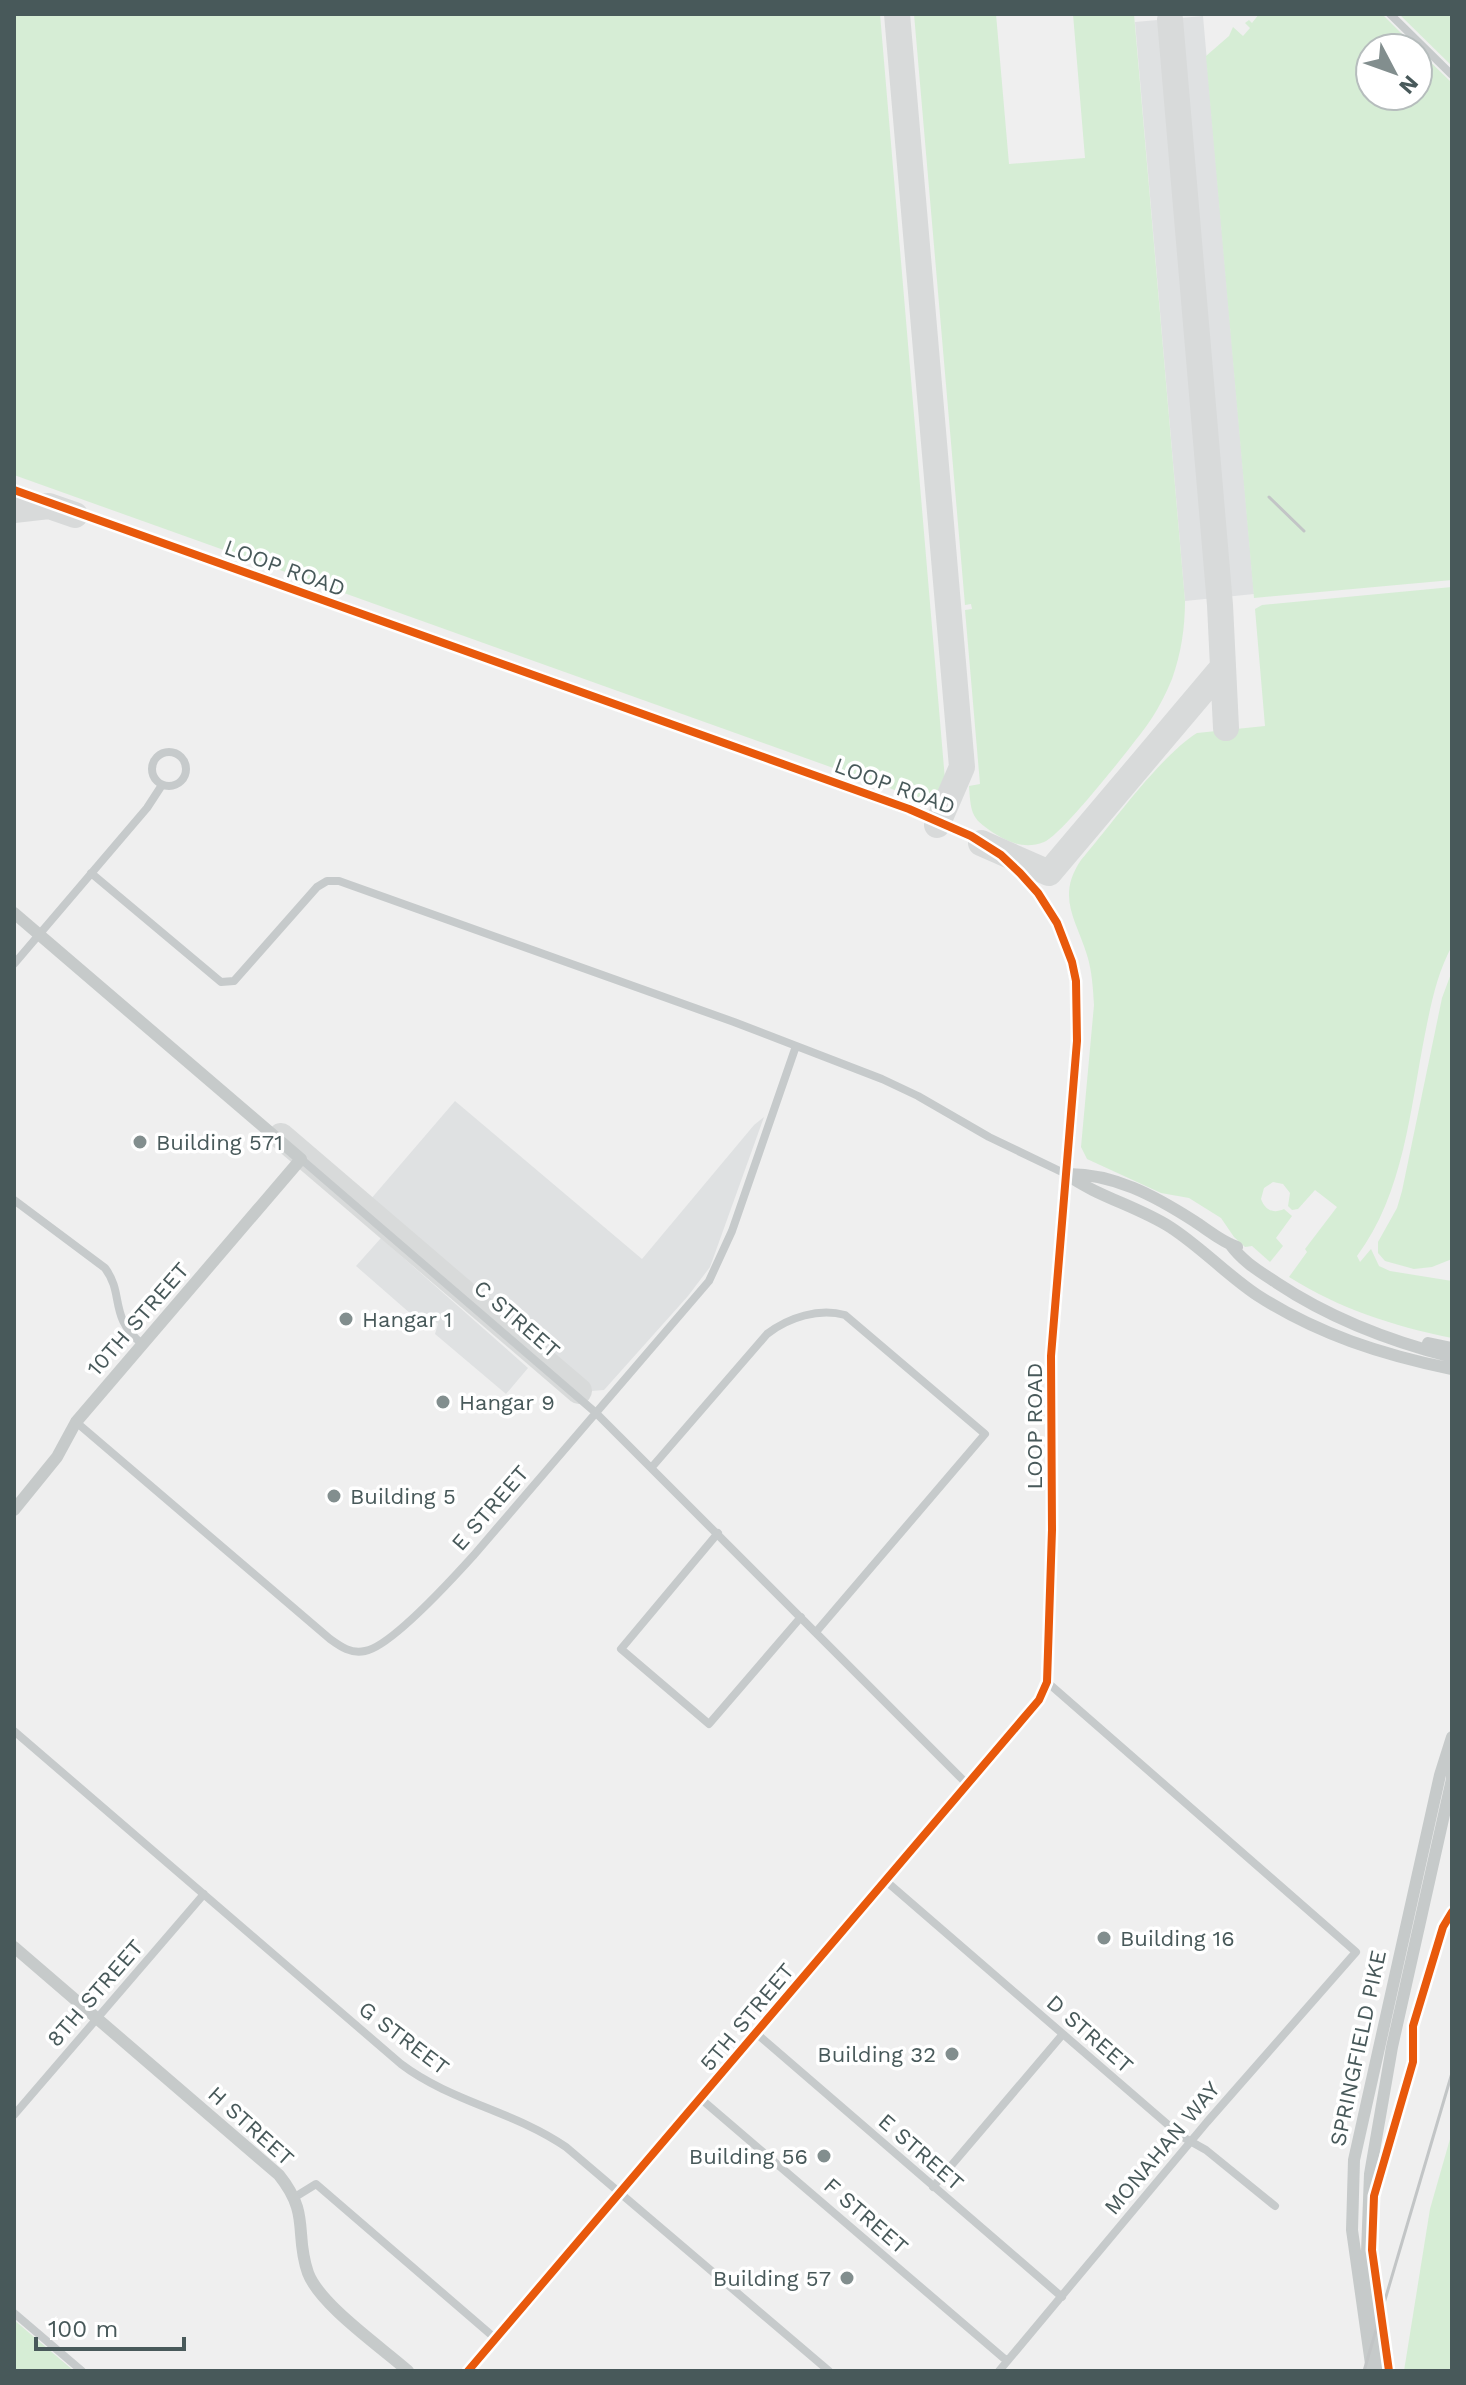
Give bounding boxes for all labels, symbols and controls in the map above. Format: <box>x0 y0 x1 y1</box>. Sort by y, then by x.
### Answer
north arrow <box>1354 32 1434 112</box>
text: N <box>1394 70 1424 99</box>
street label: LOOP ROAD <box>221 535 349 601</box>
street label: LOOP ROAD <box>831 753 959 819</box>
place label: Building 571 <box>156 1130 283 1155</box>
marker: Building 571 <box>131 1133 149 1151</box>
street label: 10TH STREET <box>82 1257 194 1381</box>
street label: C STREET <box>469 1275 565 1363</box>
place label: Hangar 1 <box>362 1307 452 1332</box>
marker: Hangar 1 <box>337 1310 355 1328</box>
street label: LOOP ROAD <box>1022 1363 1047 1489</box>
place label: Hangar 9 <box>459 1390 555 1415</box>
marker: Hangar 9 <box>434 1393 452 1411</box>
street label: E STREET <box>446 1460 534 1556</box>
place label: Building 5 <box>350 1484 456 1509</box>
marker: Building 5 <box>325 1487 343 1505</box>
place label: Building 16 <box>1120 1926 1235 1951</box>
marker: Building 16 <box>1095 1929 1113 1947</box>
street label: 8TH STREET <box>42 1935 148 2051</box>
street label: SPRINGFIELD PIKE <box>1325 1948 1391 2148</box>
street label: 5TH STREET <box>695 1958 799 2076</box>
street label: D STREET <box>1042 1990 1138 2078</box>
street label: G STREET <box>354 1996 454 2080</box>
place label: Building 32 <box>817 2042 936 2067</box>
marker: Building 32 <box>943 2045 961 2063</box>
street label: MONAHAN WAY <box>1099 2076 1225 2219</box>
street label: H STREET <box>203 2081 299 2171</box>
street label: E STREET <box>873 2108 969 2196</box>
place label: Building 56 <box>689 2144 808 2169</box>
marker: Building 56 <box>815 2147 833 2165</box>
street label: F STREET <box>819 2173 913 2259</box>
place label: Building 57 <box>713 2266 831 2291</box>
marker: Building 57 <box>838 2269 856 2287</box>
scale bar <box>36 2301 184 2351</box>
text: 100 m <box>48 2315 118 2343</box>

